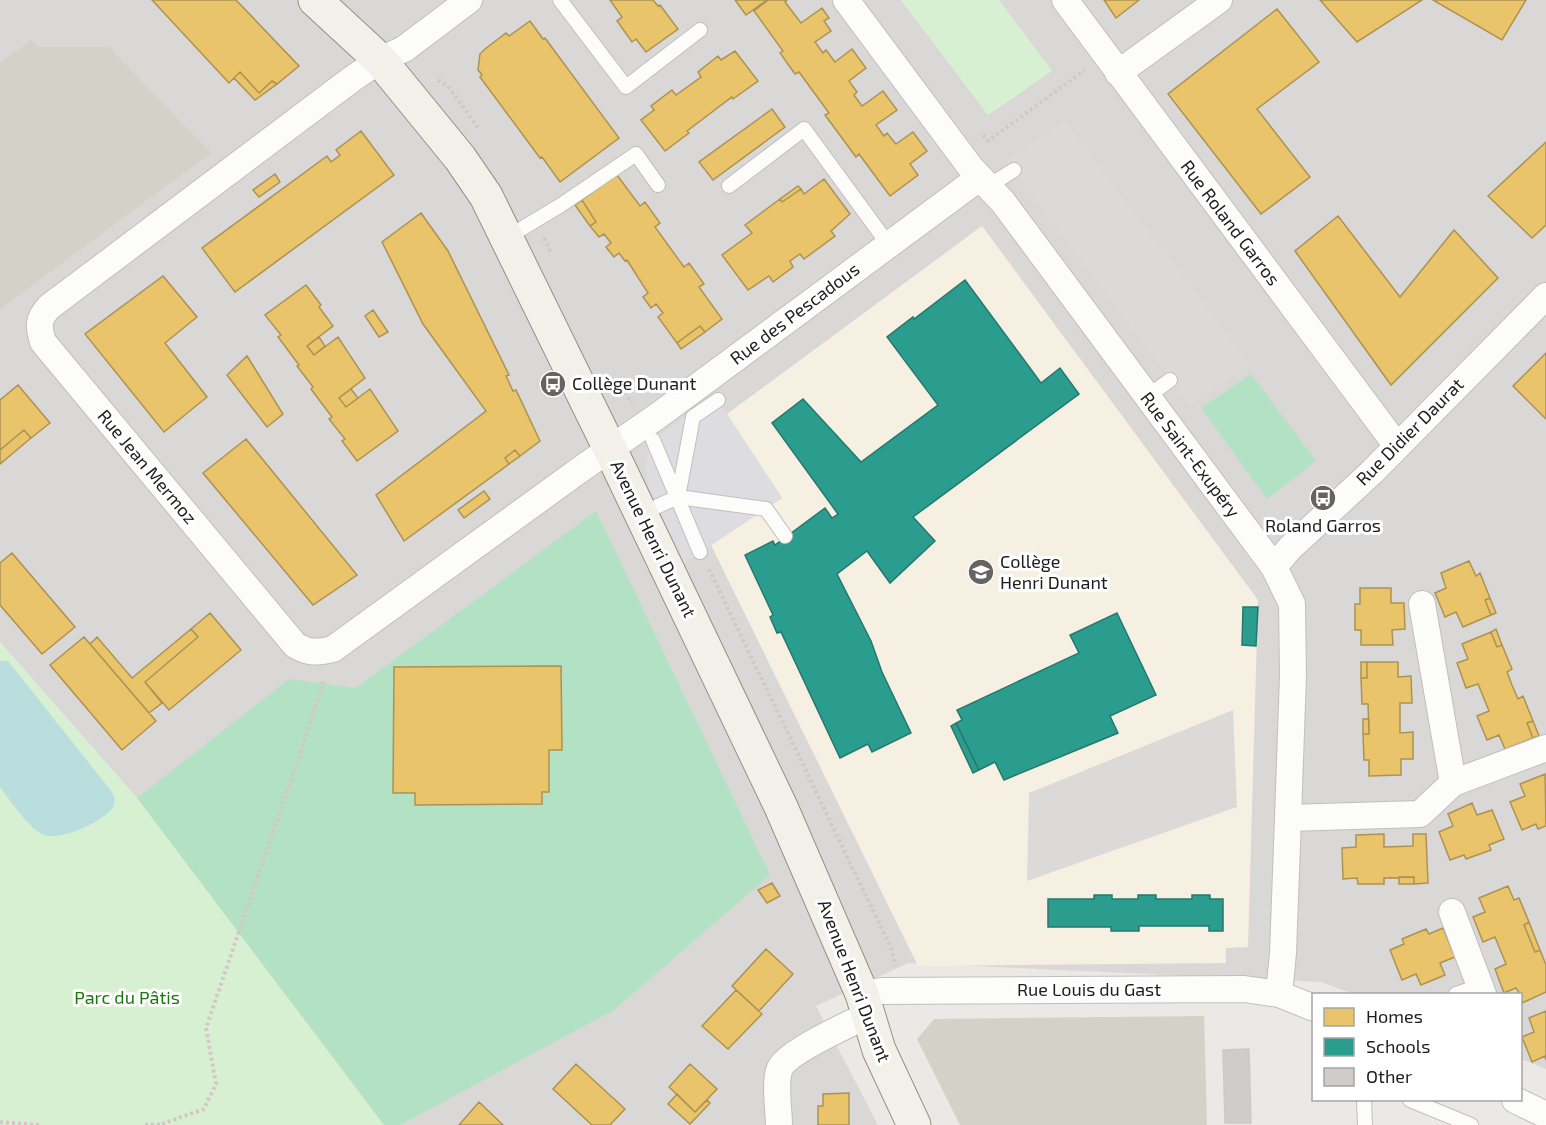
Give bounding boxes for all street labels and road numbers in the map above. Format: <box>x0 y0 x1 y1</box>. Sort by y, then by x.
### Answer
street label: Rue Roland Garros <box>1177 155 1285 289</box>
street label: Rue des Pescadous <box>725 257 863 369</box>
street label: Rue Didier Daurat <box>1351 373 1468 490</box>
street label: Rue Saint-Exupéry <box>1136 387 1245 522</box>
street label: Rue Jean Mermoz <box>93 405 202 528</box>
street label: Avenue Henri Dunant <box>606 456 702 621</box>
street label: Avenue Henri Dunant <box>814 896 896 1065</box>
street label: Rue Louis du Gast <box>1017 978 1161 1000</box>

